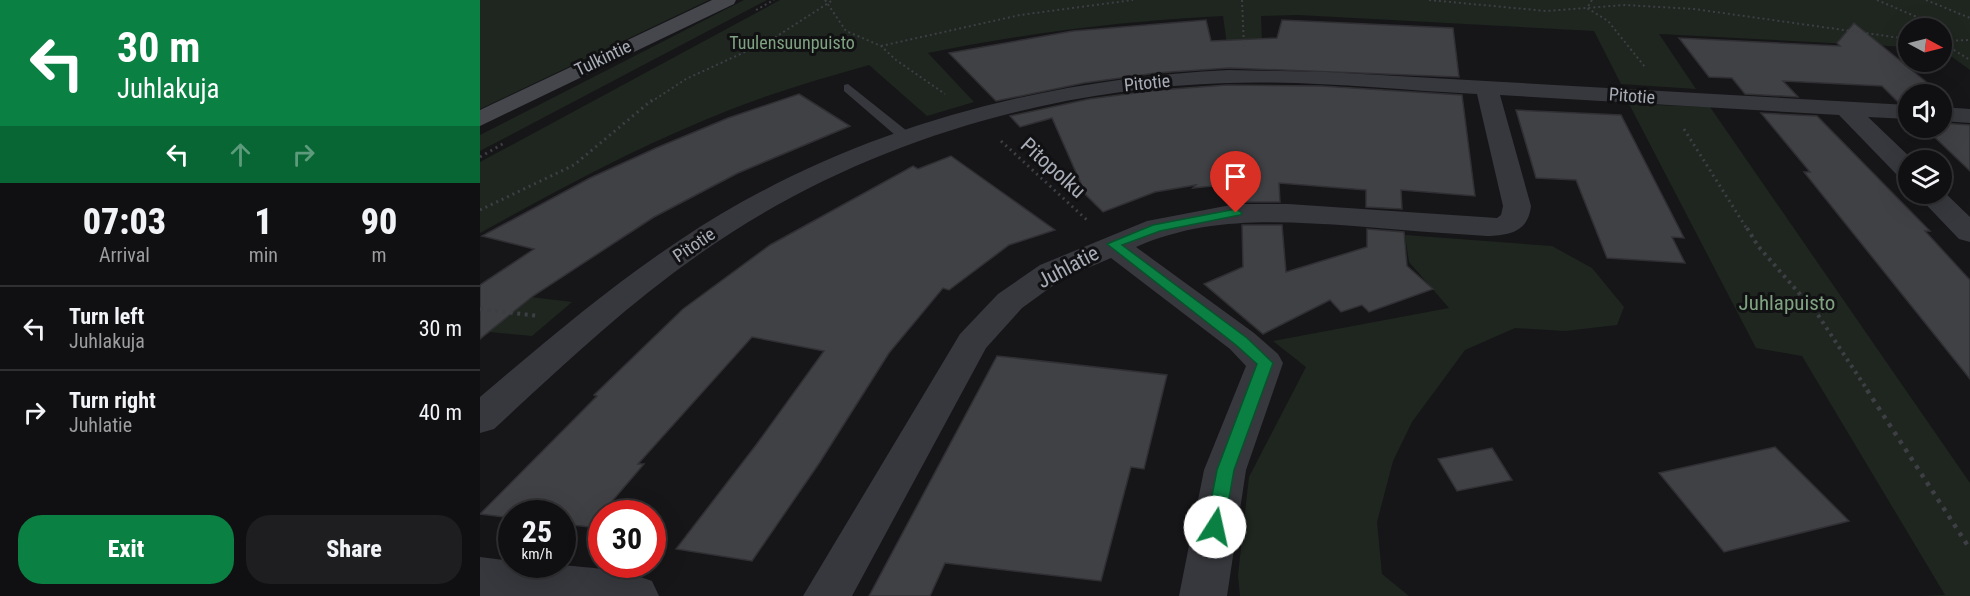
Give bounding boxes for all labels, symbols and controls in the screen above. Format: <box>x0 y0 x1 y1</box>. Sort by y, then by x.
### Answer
north arrow <box>1898 18 1952 72</box>
map controls <box>1898 18 1952 204</box>
text: 30 m <box>117 23 200 72</box>
icon: left <box>18 24 96 102</box>
park label: Tuulensuunpuisto <box>729 32 855 53</box>
street label: Tulkintie <box>571 35 634 80</box>
street label: Pitotie <box>1123 70 1171 95</box>
text: Juhlakuja <box>117 73 219 105</box>
street label: Pitotie <box>1608 83 1656 108</box>
button: sound <box>1898 84 1952 138</box>
street label: Pitopolku <box>1016 133 1090 203</box>
icon: left <box>161 138 194 171</box>
icon: ahead <box>224 138 257 171</box>
icon: right <box>287 138 320 171</box>
button: layers <box>1898 150 1952 204</box>
pin <box>1210 151 1261 213</box>
icon: arrive <box>1219 160 1252 193</box>
text: 07:03 <box>83 201 166 243</box>
text: 1 <box>254 201 273 243</box>
text: 90 <box>361 201 397 243</box>
street label: Pitotie <box>669 223 719 266</box>
street label: Juhlatie <box>1033 241 1103 293</box>
text: Arrival <box>99 243 150 267</box>
text: min <box>249 243 278 267</box>
text: m <box>371 243 387 267</box>
park label: Juhlapuisto <box>1739 291 1835 315</box>
text: Turn left <box>69 304 144 329</box>
icon: left <box>18 312 51 345</box>
text: 30 m <box>419 316 462 341</box>
text: Juhlakuja <box>69 329 145 353</box>
text: Turn right <box>69 388 156 413</box>
icon: right <box>18 396 51 429</box>
text: 40 m <box>419 400 462 425</box>
text: Juhlatie <box>69 413 132 437</box>
position arrow <box>1183 495 1247 559</box>
speed limit sign: 30 <box>588 500 666 578</box>
text: 25 <box>522 514 552 549</box>
button: Exit <box>18 515 234 584</box>
button: Share <box>246 515 462 584</box>
text: km/h <box>522 545 552 563</box>

